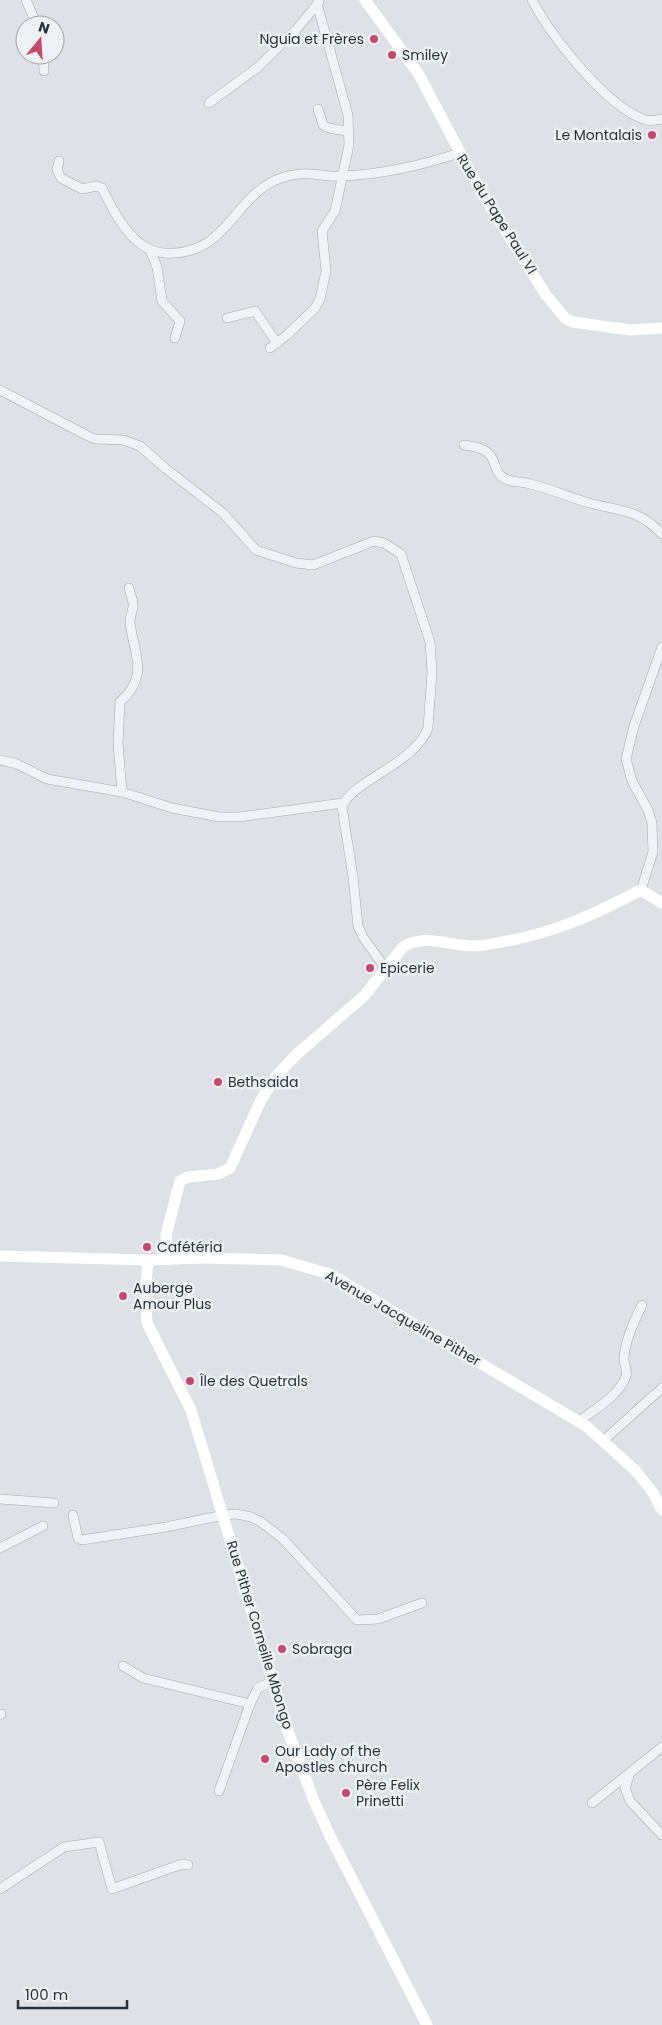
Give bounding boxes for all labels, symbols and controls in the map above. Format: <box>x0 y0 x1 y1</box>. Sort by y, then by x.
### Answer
north arrow <box>15 15 65 65</box>
text: N <box>36 16 52 39</box>
place label: Nguia et Frères <box>259 29 364 49</box>
marker: Nguia et Frères <box>368 33 380 45</box>
place label: Smiley <box>402 45 448 65</box>
marker: Smiley <box>386 49 398 61</box>
place label: Le Montalais <box>555 125 642 145</box>
marker: Le Montalais <box>646 129 658 141</box>
street label: Rue du Pape Paul VI <box>452 150 542 278</box>
place label: Epicerie <box>380 958 435 978</box>
marker: Epicerie <box>364 962 376 974</box>
place label: Bethsaida <box>228 1072 298 1092</box>
marker: Bethsaida <box>212 1076 224 1088</box>
place label: Cafétéria <box>157 1237 222 1257</box>
marker: Cafétéria <box>141 1241 153 1253</box>
street label: Avenue Jacqueline Pither <box>322 1265 484 1371</box>
place label: Auberge Amour Plus <box>133 1278 212 1314</box>
marker: Auberge Amour Plus <box>117 1290 129 1302</box>
place label: Île des Quetrals <box>199 1371 308 1391</box>
marker: Île des Quetrals <box>184 1375 196 1387</box>
street label: Rue Pither Corneille Mbongo <box>222 1538 298 1732</box>
place label: Sobraga <box>292 1639 352 1659</box>
marker: Sobraga <box>276 1643 288 1655</box>
place label: Our Lady of the Apostles church <box>275 1741 388 1777</box>
marker: Our Lady of the Apostles church <box>259 1753 271 1765</box>
place label: Père Felix Prinetti <box>356 1775 420 1811</box>
marker: Père Felix Prinetti <box>340 1787 352 1799</box>
scale bar <box>18 1978 126 2010</box>
text: 100 m <box>25 1984 68 2005</box>

